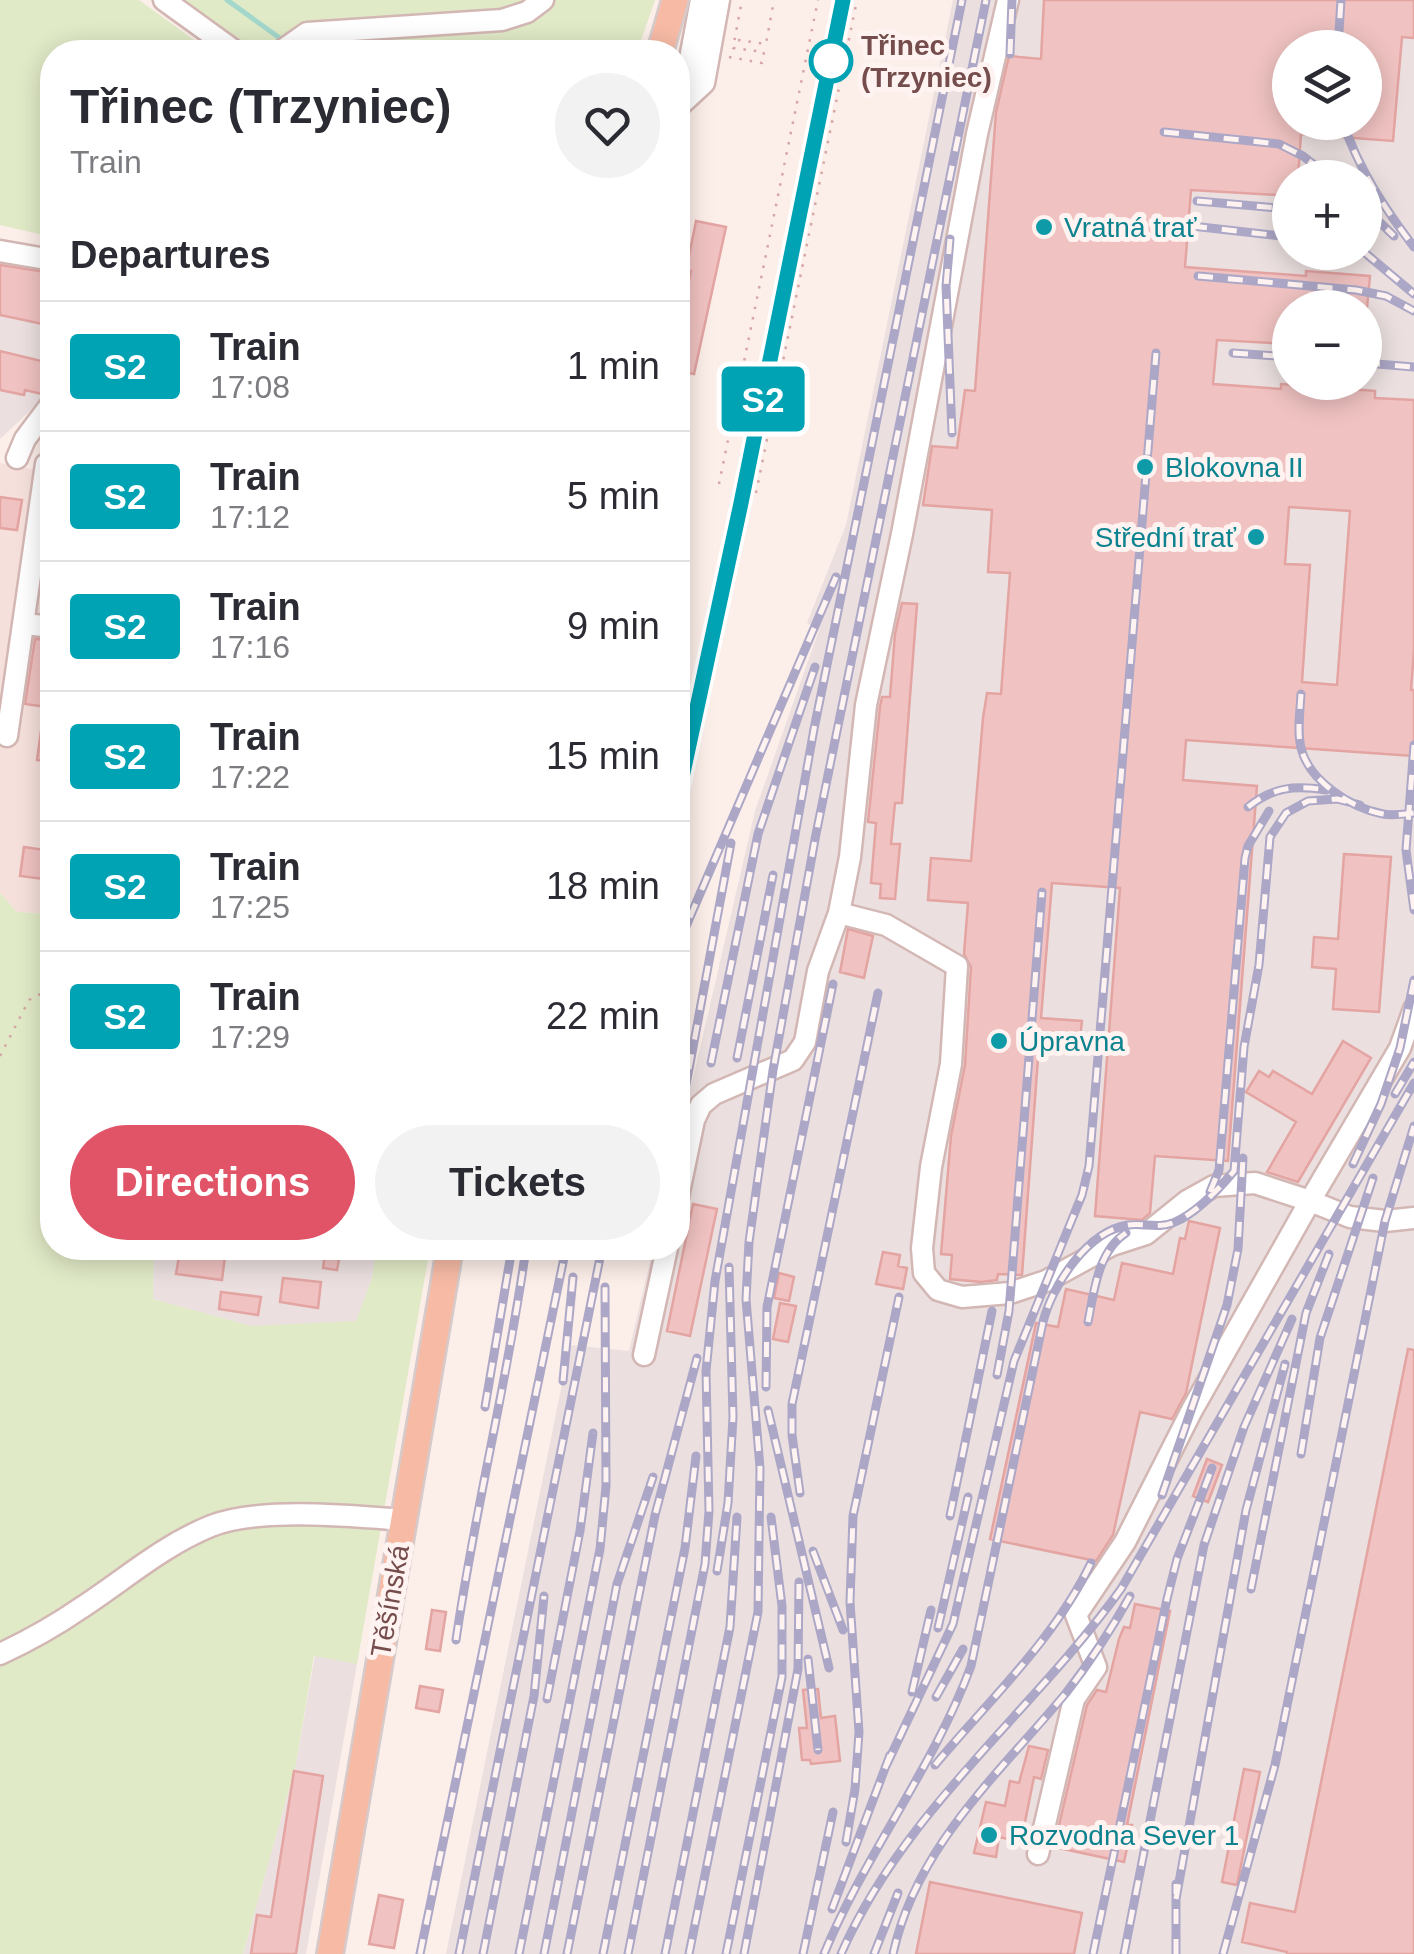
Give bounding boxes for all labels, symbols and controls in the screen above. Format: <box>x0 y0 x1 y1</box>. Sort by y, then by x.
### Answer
place label: Třinec (Trzyniec) <box>861 30 992 93</box>
map controls <box>1272 30 1382 400</box>
button: layers <box>1272 30 1382 140</box>
marker: Třinec (Trzyniec) <box>810 40 852 82</box>
button: heart <box>555 73 660 178</box>
text: Třinec (Trzyniec) <box>70 80 451 133</box>
text: Train <box>70 144 142 180</box>
button: + <box>1272 160 1382 270</box>
place label: Vratná trať <box>1064 212 1197 243</box>
marker: Vratná trať <box>1033 216 1055 238</box>
text: Departures <box>70 234 271 276</box>
button: − <box>1272 290 1382 400</box>
text: Train <box>210 326 301 368</box>
text: 1 min <box>567 345 660 387</box>
text: S2 <box>104 347 146 386</box>
line badge: S2 <box>718 366 808 432</box>
text: 17:08 <box>210 369 290 405</box>
text: S2 <box>742 380 784 419</box>
place label: Blokovna II <box>1165 452 1304 483</box>
text: Train <box>210 456 301 498</box>
marker: Blokovna II <box>1134 456 1156 478</box>
text: 5 min <box>567 475 660 517</box>
text: S2 <box>104 477 146 516</box>
text: 17:12 <box>210 499 290 535</box>
place label: Střední trať <box>1095 522 1236 553</box>
marker: Střední trať <box>1245 526 1267 548</box>
text: Train <box>210 586 301 628</box>
text: 9 min <box>567 605 660 647</box>
text: S2 <box>104 607 146 646</box>
text: 17:16 <box>210 629 290 665</box>
text: Train <box>210 716 301 758</box>
text: 15 min <box>546 735 660 777</box>
text: S2 <box>104 737 146 776</box>
text: 17:22 <box>210 759 290 795</box>
text: Train <box>210 846 301 888</box>
text: 18 min <box>546 865 660 907</box>
text: S2 <box>104 867 146 906</box>
text: 17:25 <box>210 889 290 925</box>
text: Train <box>210 976 301 1018</box>
text: 22 min <box>546 995 660 1037</box>
text: S2 <box>104 997 146 1036</box>
text: 17:29 <box>210 1019 290 1055</box>
place label: Úpravna <box>1019 1026 1125 1057</box>
marker: Úpravna <box>988 1030 1010 1052</box>
button: Directions <box>70 1125 355 1240</box>
button: Tickets <box>375 1125 660 1240</box>
street label: Těšínská <box>365 1542 415 1660</box>
place label: Rozvodna Sever 1 <box>1009 1820 1239 1851</box>
marker: Rozvodna Sever 1 <box>978 1824 1000 1846</box>

